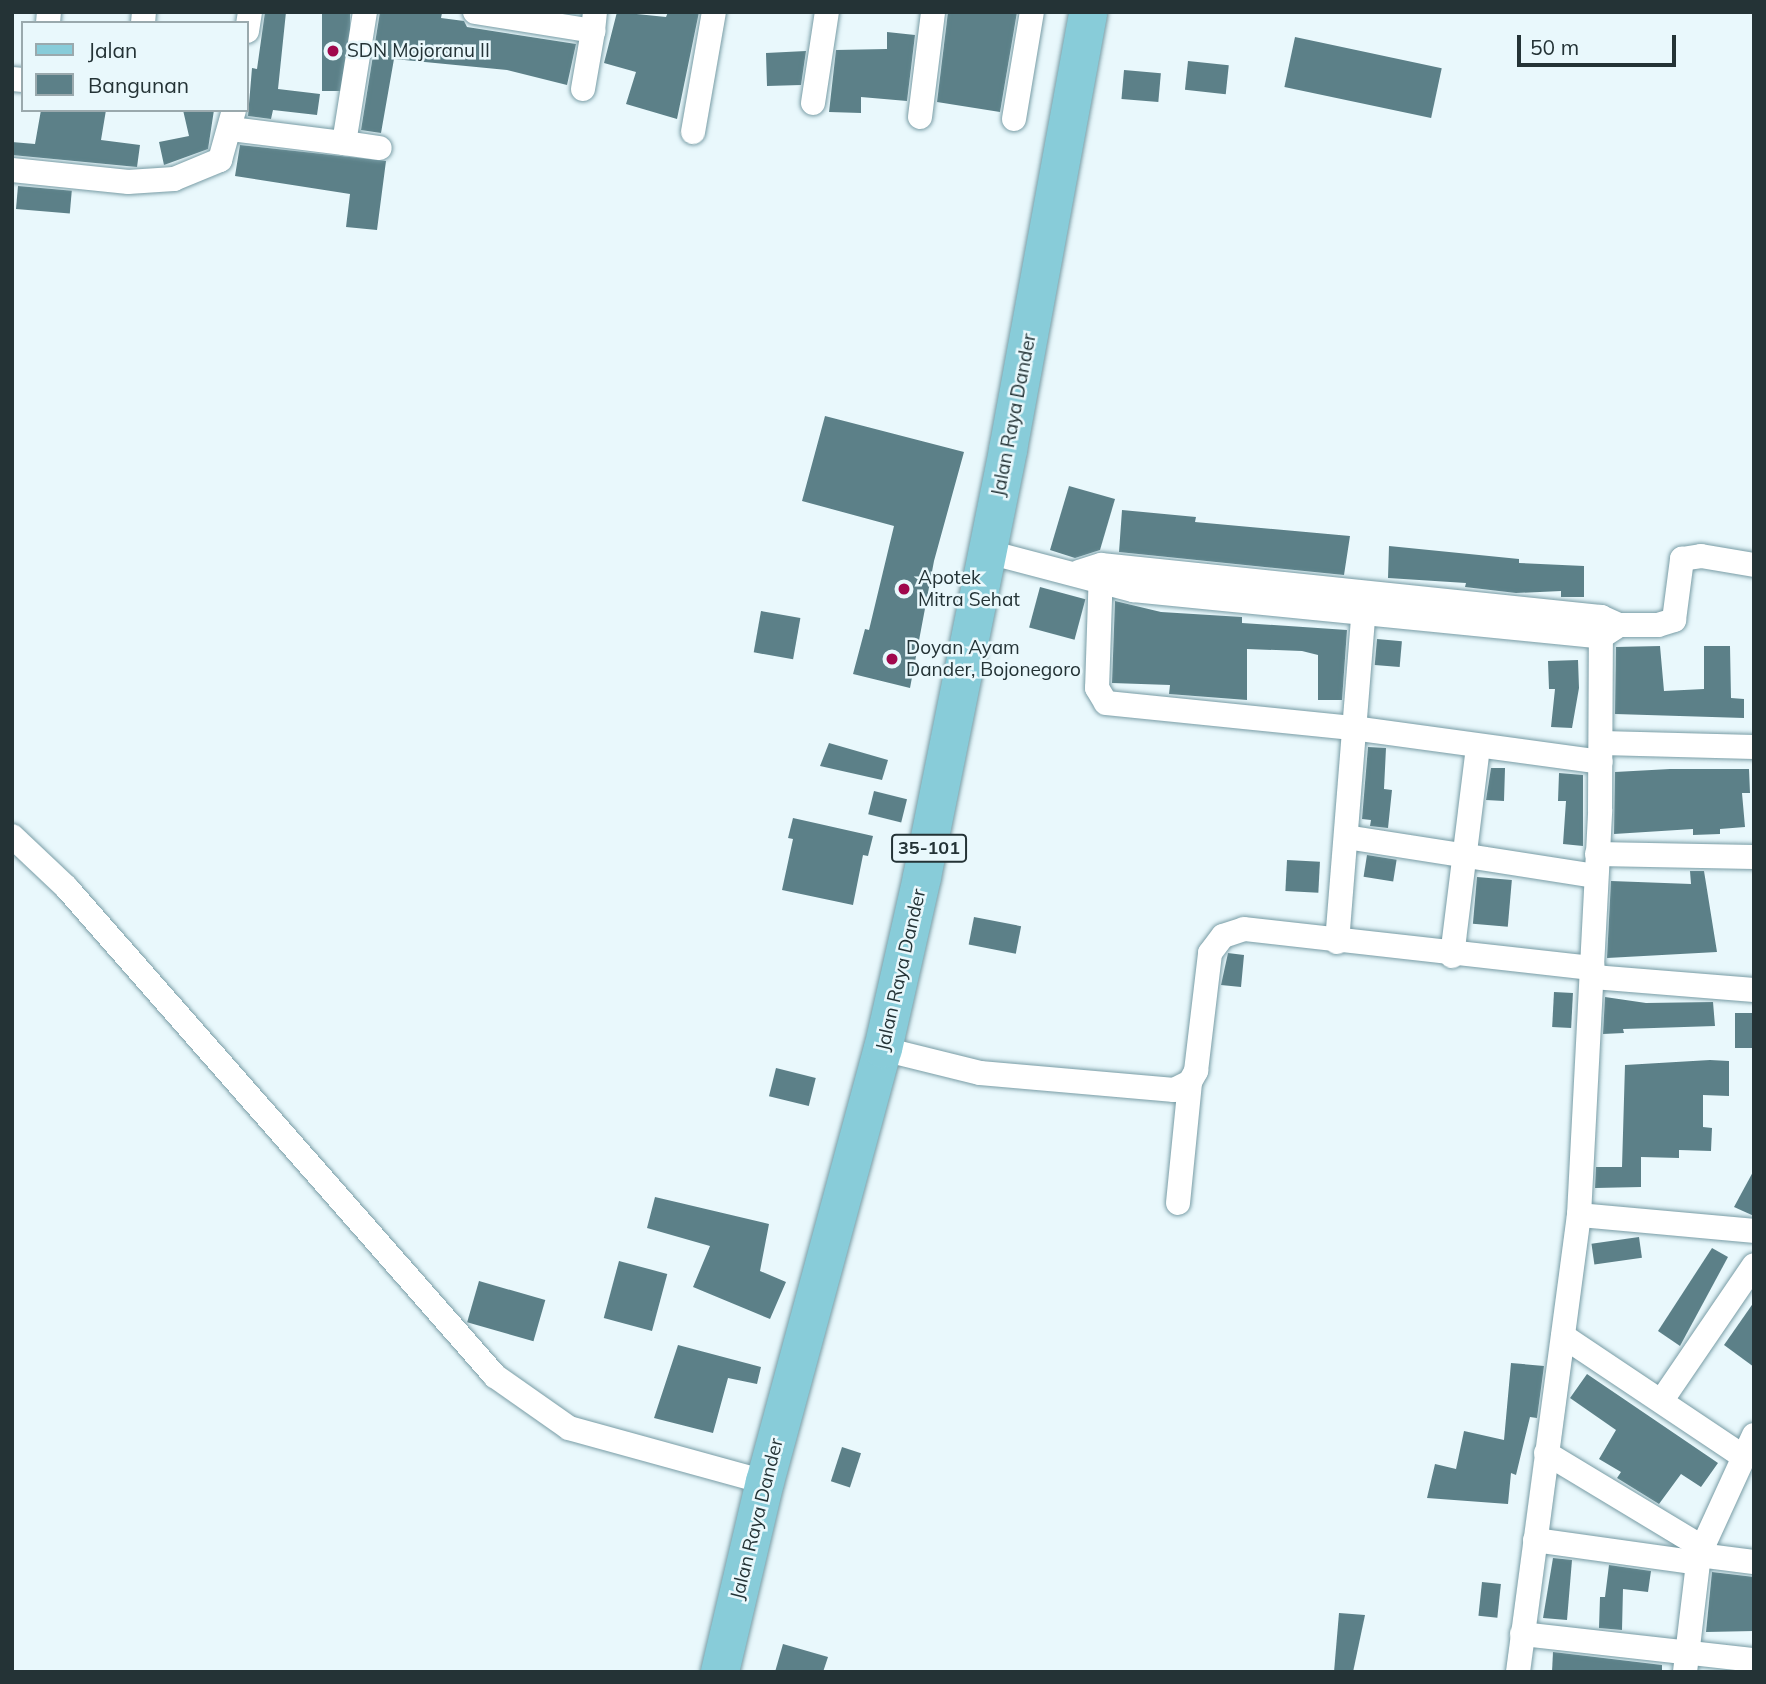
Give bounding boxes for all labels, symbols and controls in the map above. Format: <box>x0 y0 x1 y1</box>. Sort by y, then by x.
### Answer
legend <box>21 21 248 112</box>
scale bar <box>1521 21 1680 65</box>
text: 50 m <box>1530 34 1579 60</box>
text: Jalan <box>88 37 137 63</box>
place label: SDN Mojoranu II <box>347 40 490 62</box>
marker: SDN Mojoranu II <box>325 43 341 59</box>
text: Bangunan <box>88 72 189 98</box>
street label: Jalan Raya Dander <box>987 331 1041 499</box>
place label: Apotek Mitra Sehat <box>918 567 1020 611</box>
marker: Apotek Mitra Sehat <box>896 581 912 597</box>
place label: Doyan Ayam Dander, Bojonegoro <box>906 637 1081 681</box>
marker: Doyan Ayam Dander, Bojonegoro <box>884 651 900 667</box>
road number: 35-101 <box>890 834 968 862</box>
street label: Jalan Raya Dander <box>871 887 931 1053</box>
street label: Jalan Raya Dander <box>726 1436 788 1602</box>

